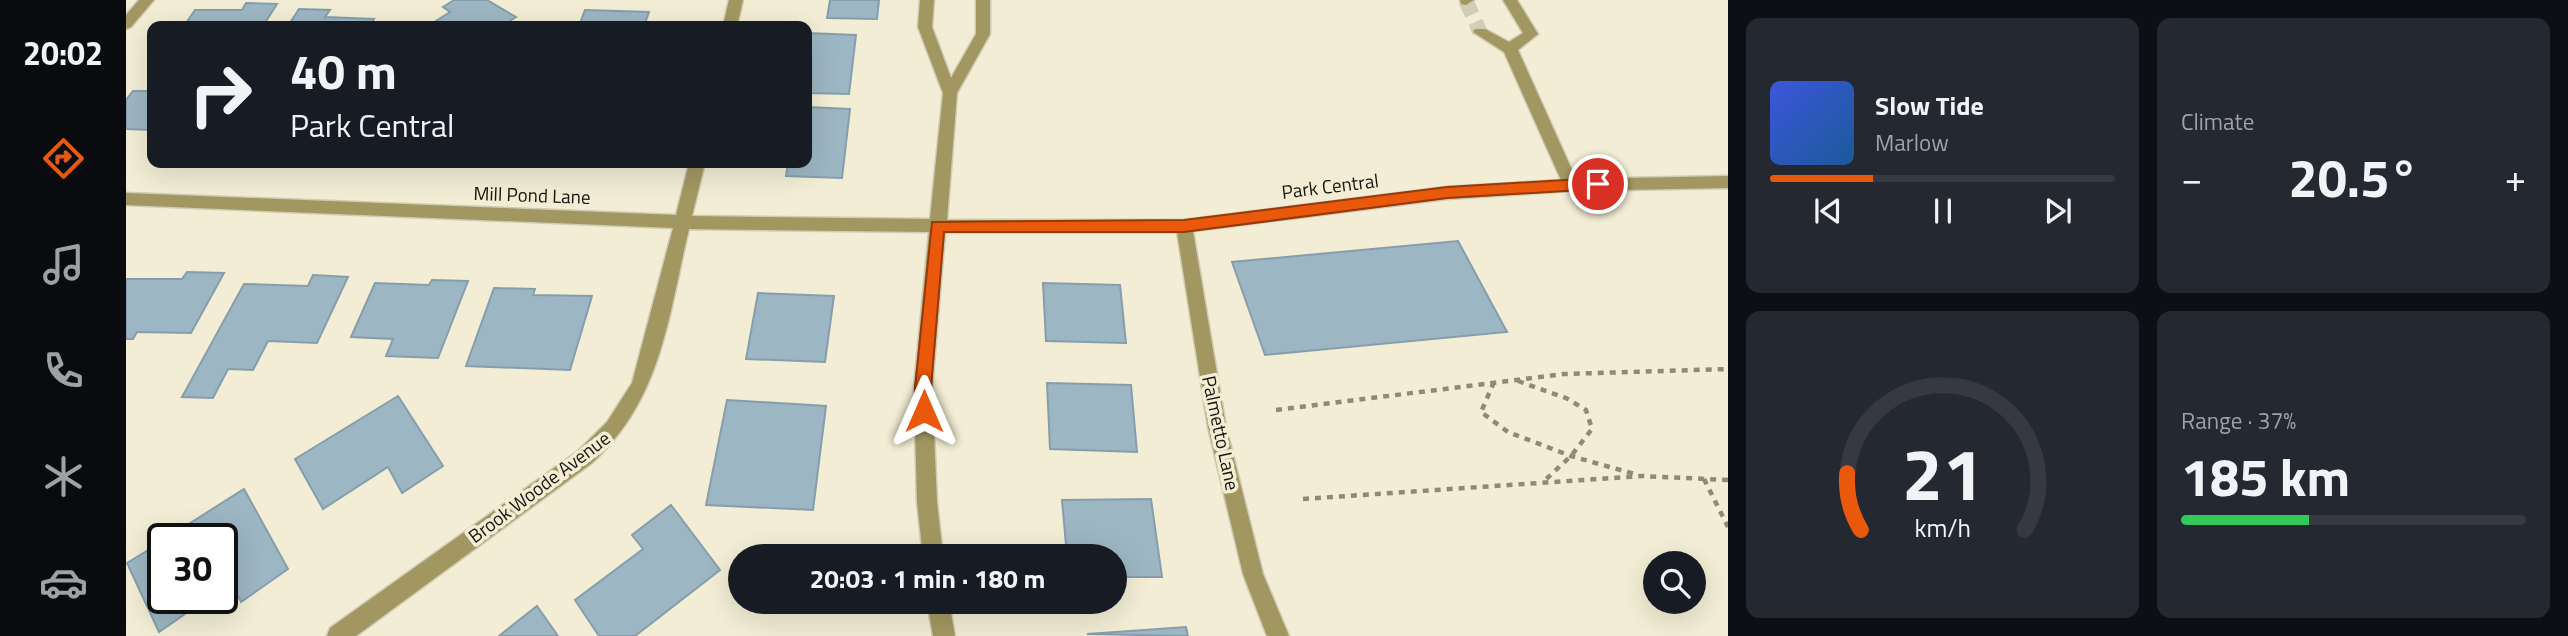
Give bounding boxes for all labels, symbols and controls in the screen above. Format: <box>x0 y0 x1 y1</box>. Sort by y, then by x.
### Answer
text: 20:02 <box>23 29 103 77</box>
text: 40 m <box>290 33 397 108</box>
icon: right <box>175 49 266 140</box>
text: Slow Tide <box>1875 86 1984 125</box>
text: Park Central <box>290 101 454 149</box>
text: Climate <box>2181 104 2254 139</box>
text: Marlow <box>1875 125 1949 160</box>
icon: directions <box>39 134 88 183</box>
text: 20.5° <box>2289 138 2418 217</box>
text: − <box>2181 149 2202 207</box>
text: + <box>2505 149 2526 207</box>
pin <box>1568 154 1628 214</box>
street label: Park Central <box>1280 165 1380 206</box>
icon: arrive <box>1579 165 1617 203</box>
street label: Mill Pond Lane <box>473 178 591 211</box>
icon: previous <box>1809 192 1847 230</box>
icon: pause <box>1924 192 1962 230</box>
icon: next <box>2039 192 2077 230</box>
icon: music <box>39 240 88 289</box>
icon: phone <box>39 346 88 395</box>
street label: Palmetto Lane <box>1195 373 1248 493</box>
position arrow <box>887 374 961 448</box>
text: Range · 37% <box>2181 403 2296 438</box>
text: 21 <box>1902 419 1983 529</box>
street label: Brook Woode Avenue <box>462 423 616 550</box>
text: 185 km <box>2181 437 2350 516</box>
icon: climate <box>39 452 88 501</box>
text: km/h <box>1914 509 1971 547</box>
speed limit sign: 30 <box>147 523 238 614</box>
map controls <box>1643 551 1706 614</box>
button: search <box>1643 551 1706 614</box>
icon: car <box>39 558 88 607</box>
text: 20:03 · 1 min · 180 m <box>810 559 1045 598</box>

